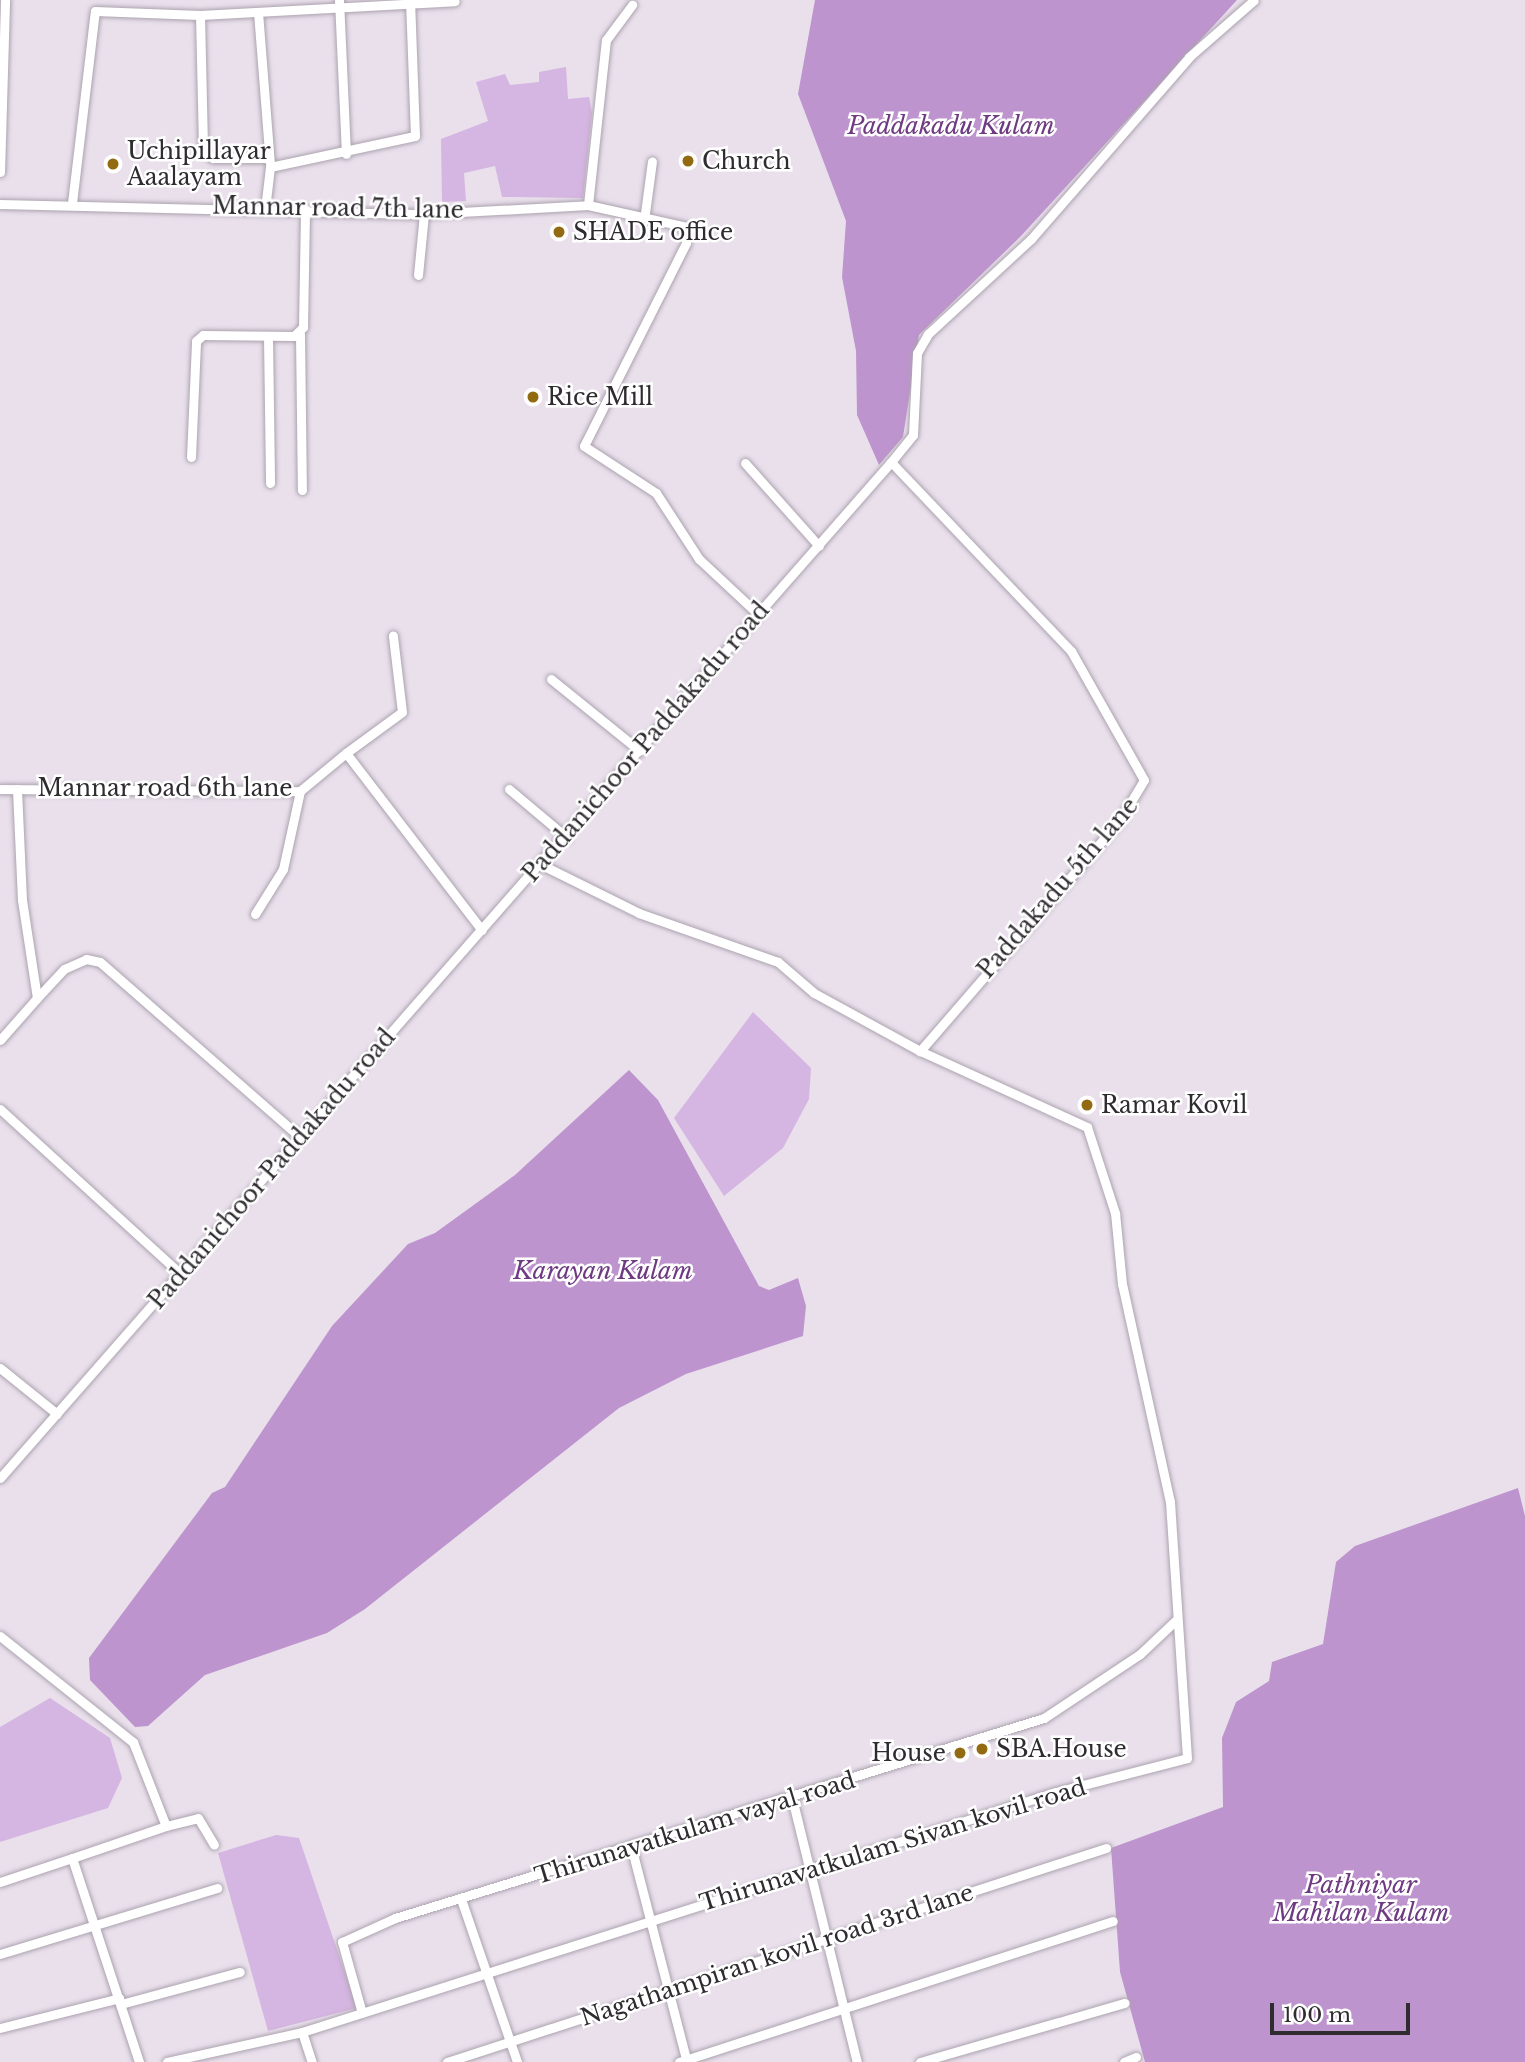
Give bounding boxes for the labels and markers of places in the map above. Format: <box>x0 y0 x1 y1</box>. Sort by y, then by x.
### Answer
place label: Uchipillayar Aaalayam <box>127 137 271 191</box>
place label: Church <box>702 147 791 175</box>
marker: Church <box>680 153 696 169</box>
marker: Uchipillayar Aaalayam <box>105 156 121 172</box>
place label: SHADE office <box>573 218 733 246</box>
marker: SHADE office <box>551 224 567 240</box>
place label: Rice Mill <box>547 383 653 411</box>
marker: Rice Mill <box>525 389 541 405</box>
place label: Ramar Kovil <box>1101 1091 1248 1119</box>
marker: Ramar Kovil <box>1079 1097 1095 1113</box>
place label: SBA.House <box>996 1735 1127 1763</box>
place label: House <box>871 1739 946 1767</box>
marker: SBA.House <box>974 1741 990 1757</box>
marker: House <box>952 1745 968 1761</box>

